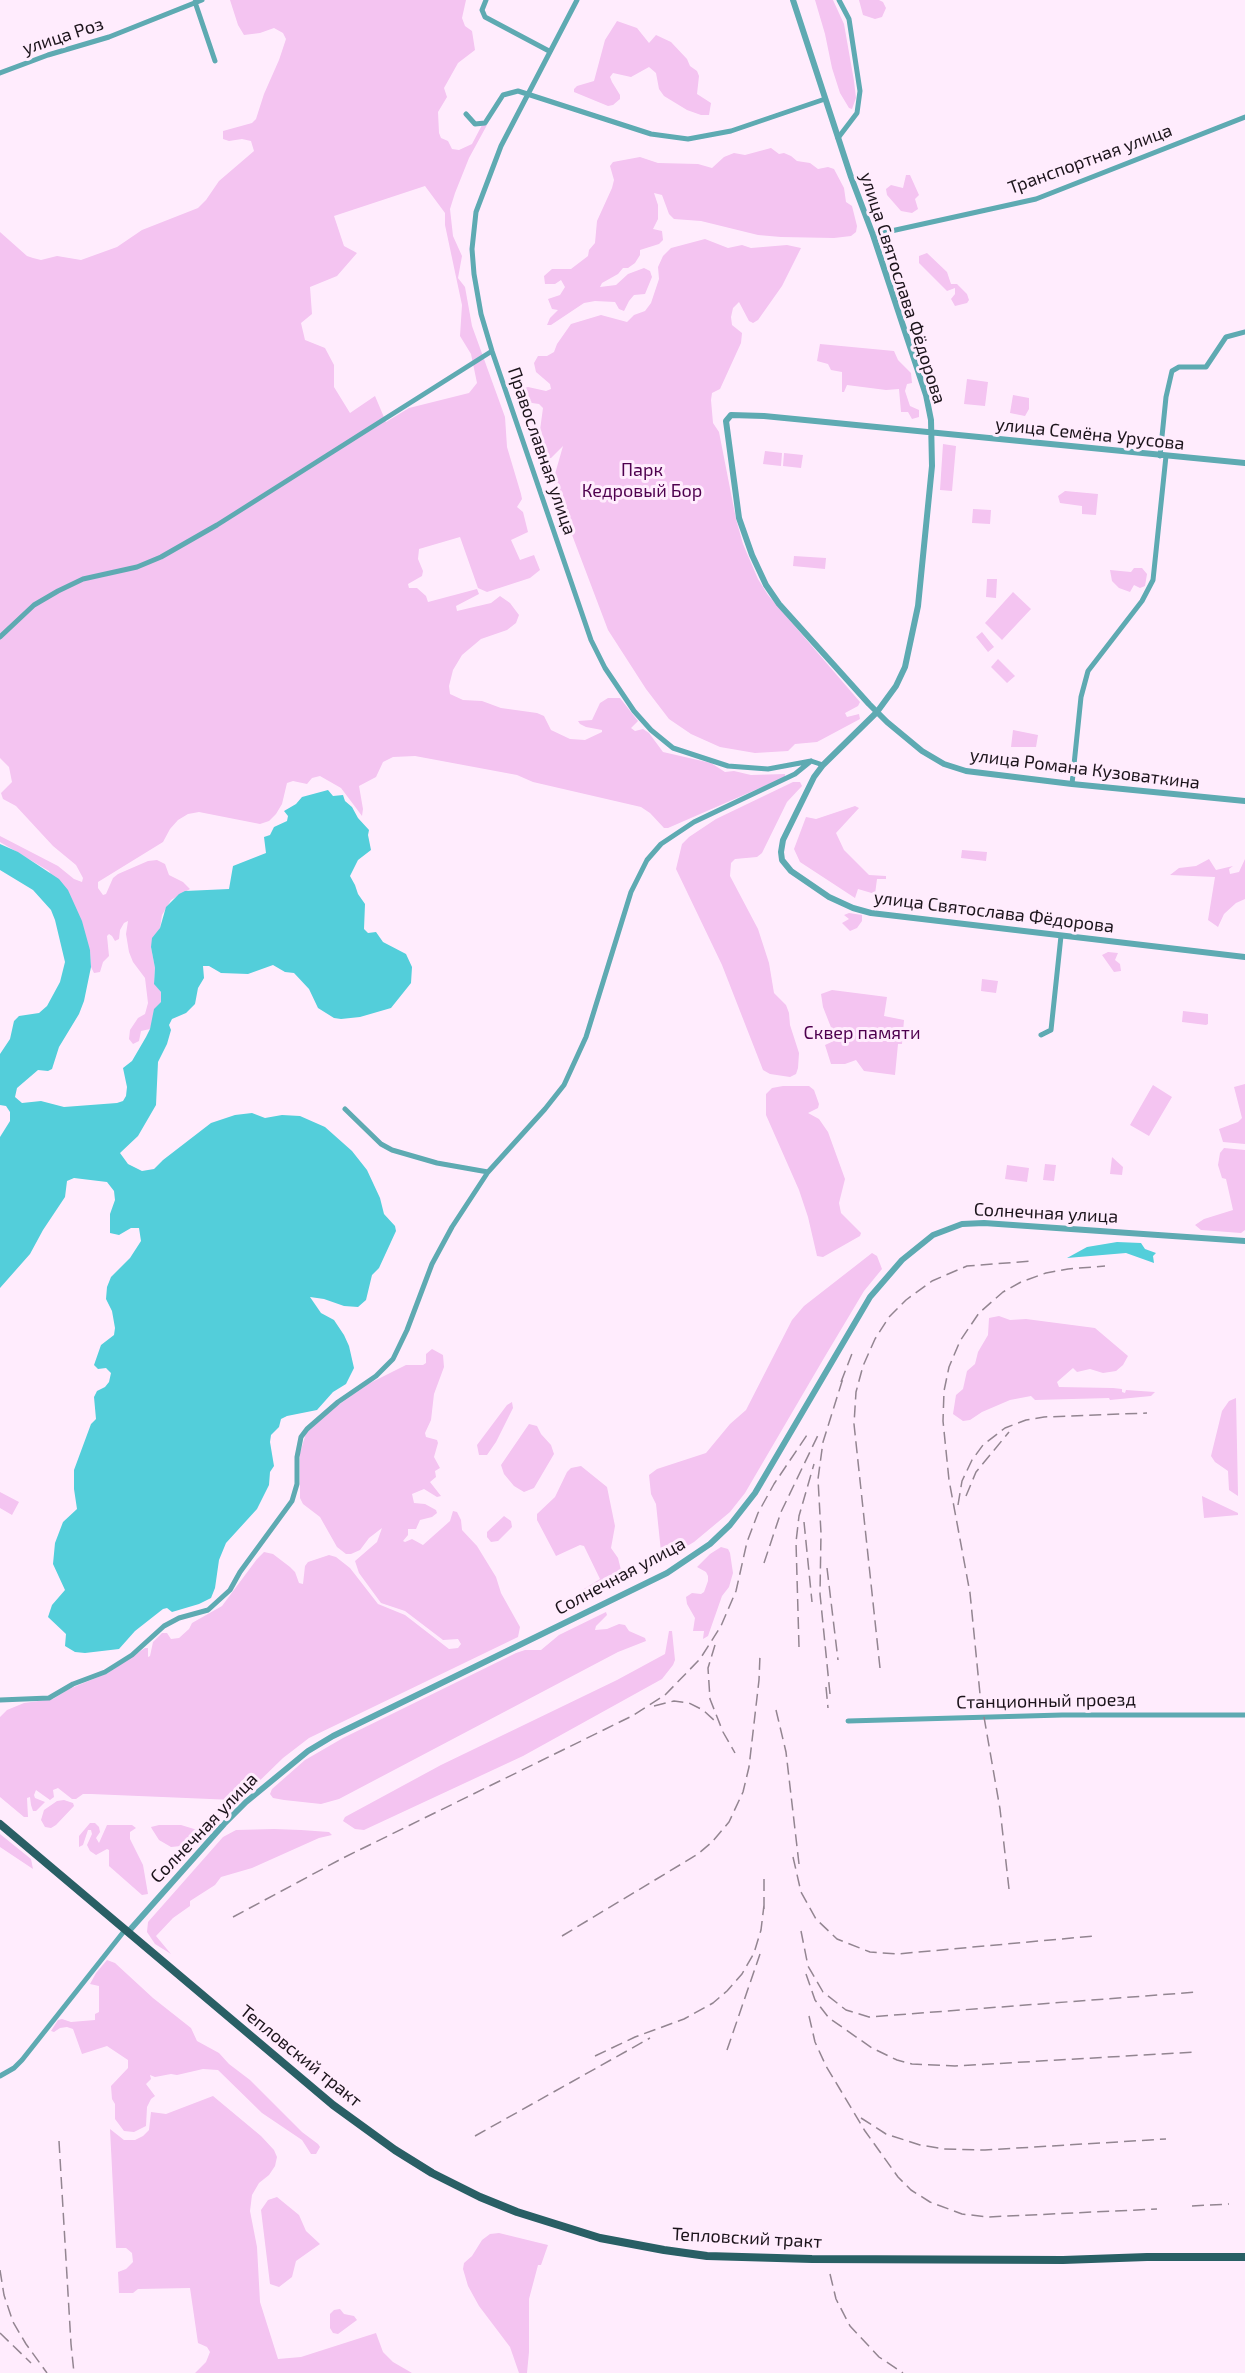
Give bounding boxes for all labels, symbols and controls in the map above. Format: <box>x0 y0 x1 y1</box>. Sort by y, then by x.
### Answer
street label: улица Роз <box>20 13 106 59</box>
street label: Транспортная улица <box>1005 119 1175 199</box>
street label: улица Святослава Фёдорова <box>855 170 951 406</box>
street label: Православная улица <box>503 364 581 538</box>
street label: улица Семёна Урусова <box>994 413 1186 455</box>
park label: Парк Кедровый Бор <box>582 459 702 502</box>
street label: улица Романа Кузоваткина <box>969 744 1201 794</box>
street label: улица Святослава Фёдорова <box>873 887 1115 937</box>
park label: Сквер памяти <box>804 1022 920 1044</box>
street label: Солнечная улица <box>973 1198 1119 1228</box>
street label: Солнечная улица <box>551 1533 689 1619</box>
street label: Станционный проезд <box>956 1689 1136 1713</box>
street label: Солнечная улица <box>146 1768 262 1888</box>
street label: Тепловский тракт <box>236 2000 366 2112</box>
street label: Тепловский тракт <box>671 2223 823 2253</box>

